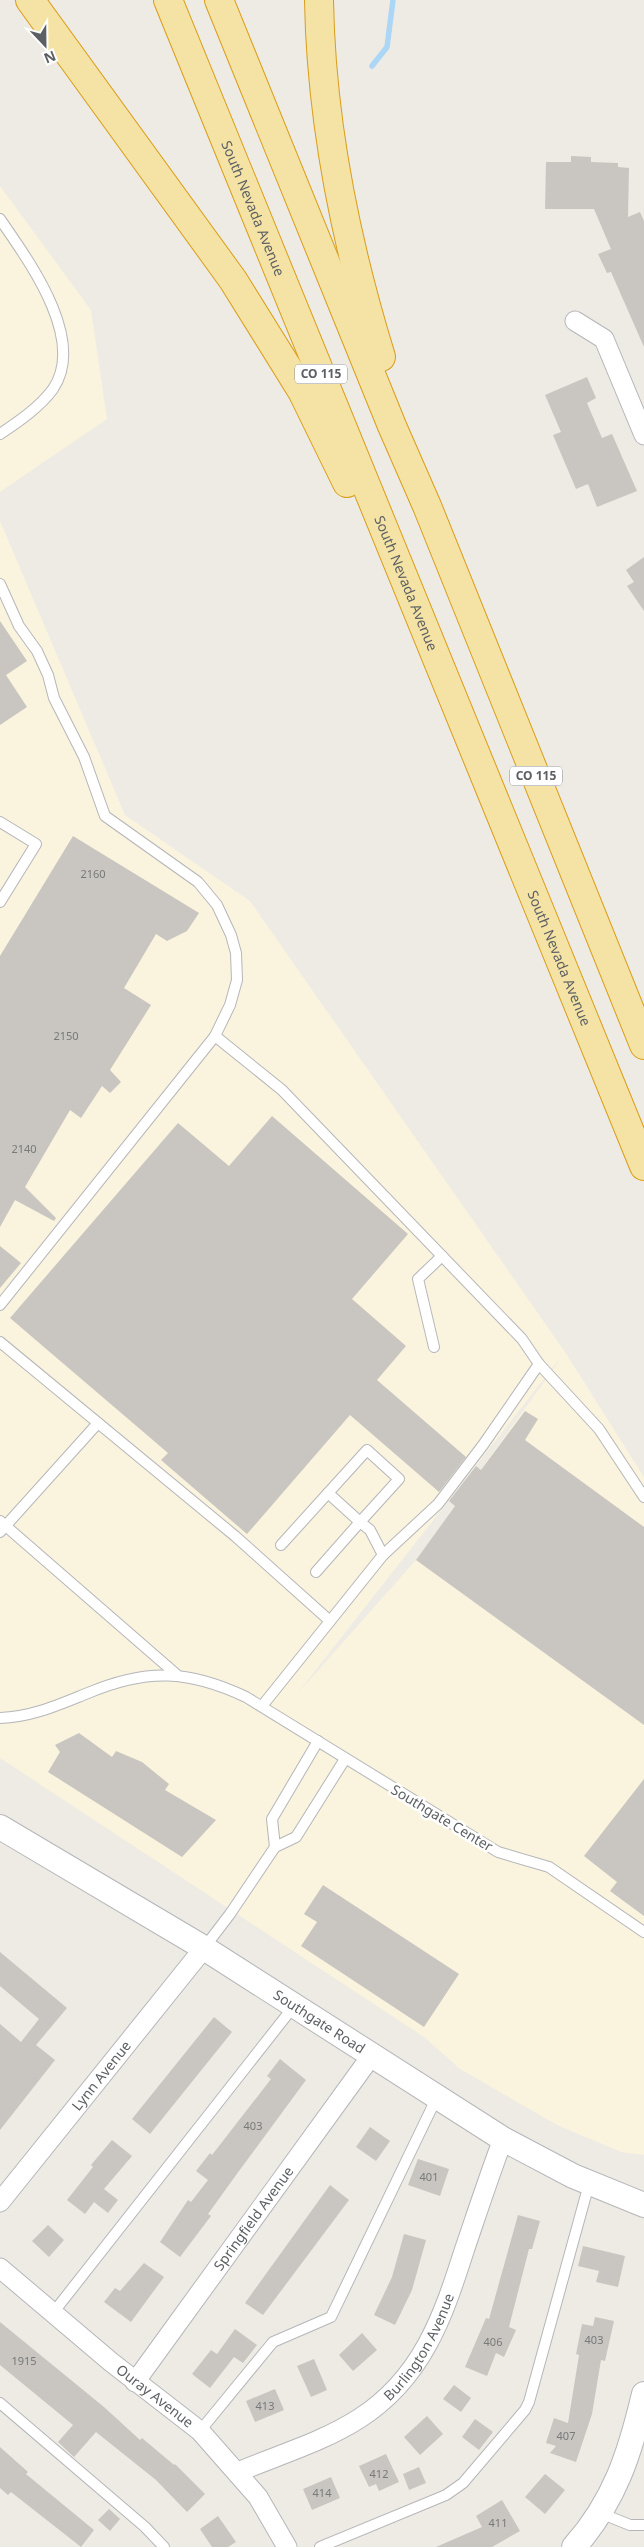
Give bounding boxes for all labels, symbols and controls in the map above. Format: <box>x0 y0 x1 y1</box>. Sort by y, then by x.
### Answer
north arrow <box>20 20 70 70</box>
text: N <box>41 47 59 68</box>
street label: South Nevada Avenue <box>217 138 290 279</box>
road number: CO 115 <box>295 364 347 384</box>
street label: South Nevada Avenue <box>370 512 443 654</box>
road number: CO 115 <box>510 766 562 786</box>
house number: 2160 <box>80 866 106 881</box>
street label: South Nevada Avenue <box>523 887 596 1029</box>
house number: 2150 <box>53 1028 79 1043</box>
house number: 2140 <box>11 1141 37 1156</box>
street label: Southgate Center <box>388 1780 497 1856</box>
street label: Southgate Road <box>270 1985 369 2058</box>
street label: Lynn Avenue <box>67 2036 135 2114</box>
house number: 403 <box>244 2118 262 2133</box>
street label: Springfield Avenue <box>209 2162 297 2274</box>
house number: 401 <box>420 2169 438 2184</box>
street label: Burlington Avenue <box>379 2290 458 2405</box>
house number: 403 <box>585 2332 603 2347</box>
house number: 406 <box>484 2334 502 2349</box>
house number: 1915 <box>11 2353 37 2368</box>
street label: Ouray Avenue <box>113 2360 198 2432</box>
house number: 413 <box>256 2398 274 2413</box>
house number: 407 <box>557 2428 575 2443</box>
house number: 412 <box>370 2466 388 2481</box>
house number: 414 <box>313 2485 332 2500</box>
house number: 411 <box>489 2515 507 2530</box>

